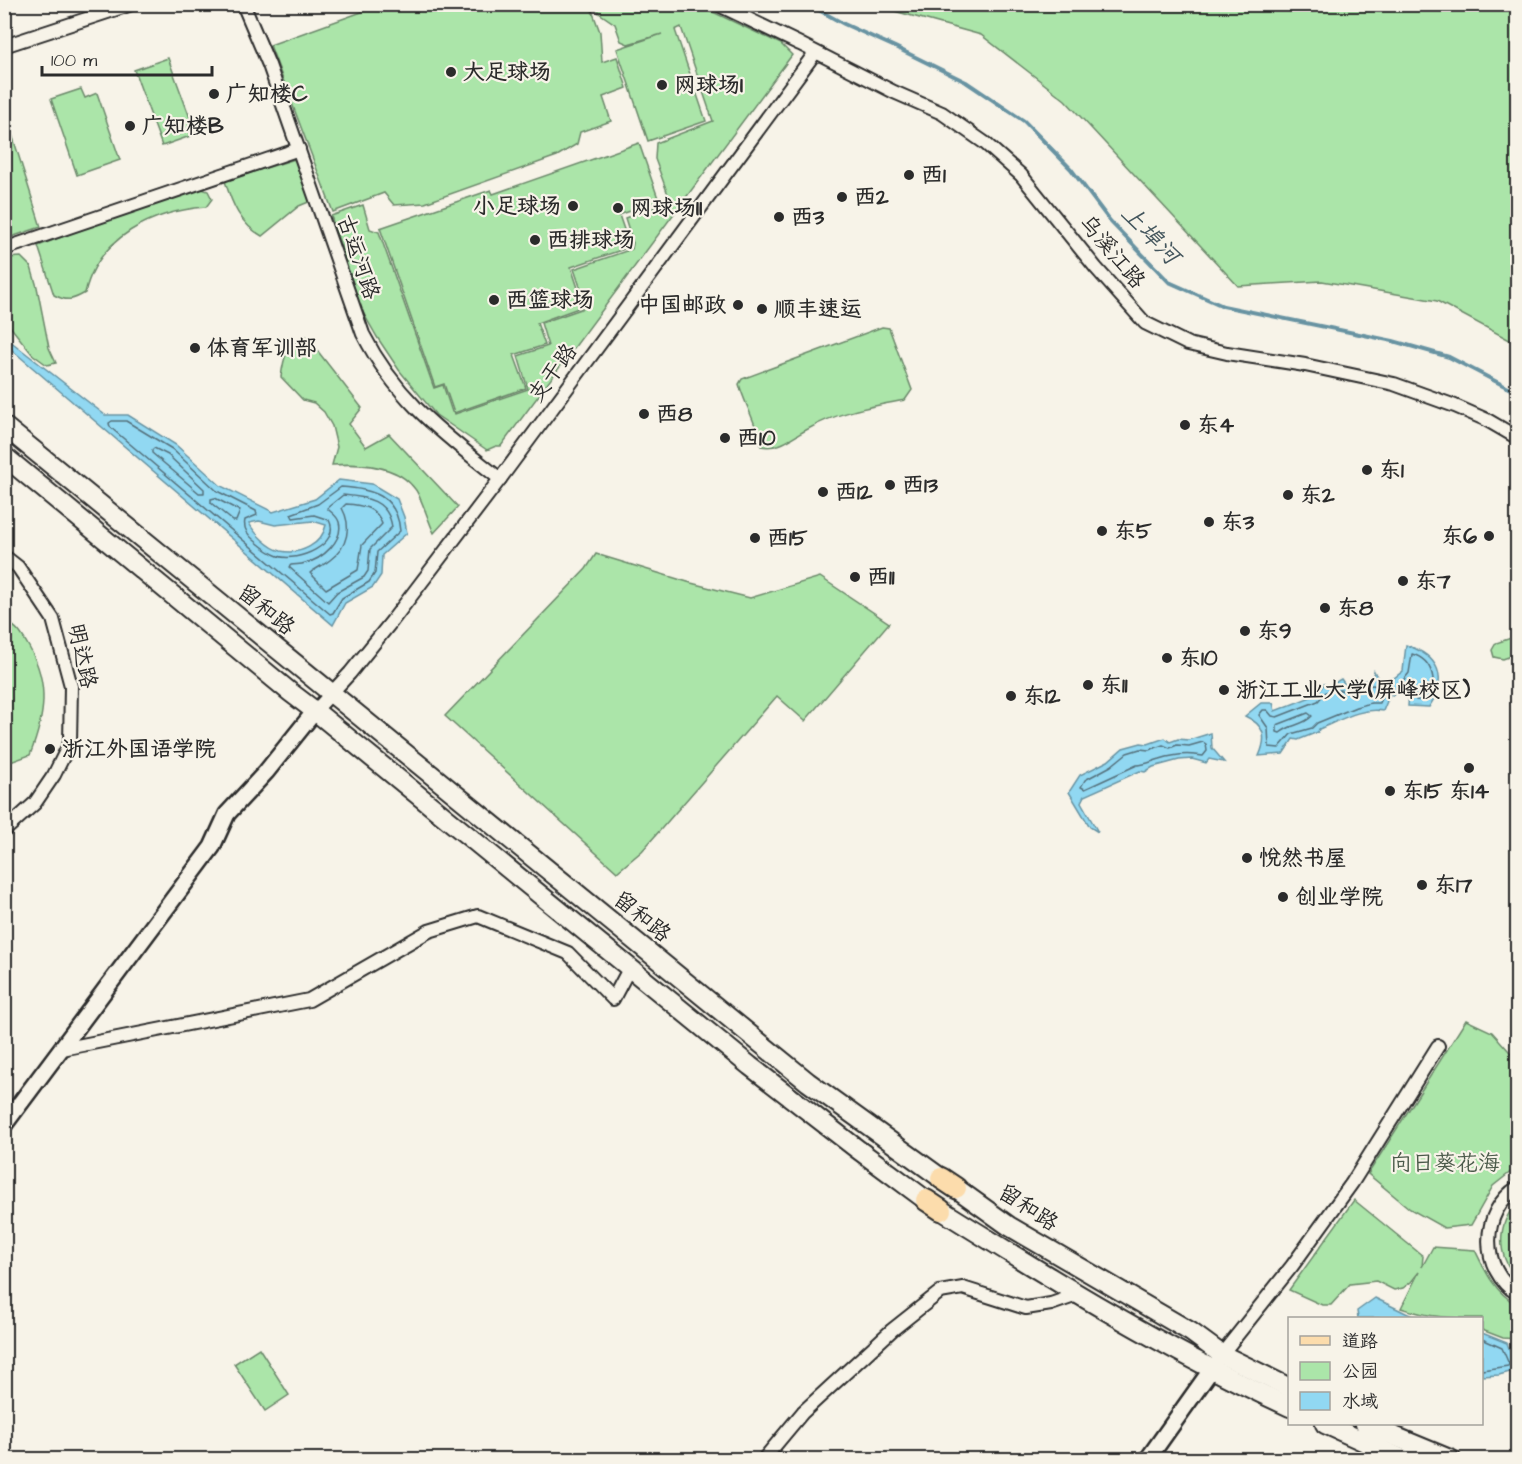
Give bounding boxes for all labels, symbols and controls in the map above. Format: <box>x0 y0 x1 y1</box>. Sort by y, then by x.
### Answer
scale bar <box>42 39 212 77</box>
text: 100 m <box>51 48 97 73</box>
place label: 大足球场 <box>463 57 551 88</box>
marker: 大足球场 <box>444 65 458 79</box>
place label: 网球场I <box>674 70 743 101</box>
marker: 网球场I <box>655 78 669 92</box>
place label: 广知楼C <box>226 79 308 110</box>
marker: 广知楼C <box>207 87 221 101</box>
place label: 广知楼B <box>142 111 224 142</box>
marker: 广知楼B <box>123 119 137 133</box>
place label: 西1 <box>921 160 946 191</box>
marker: 西1 <box>902 168 916 182</box>
place label: 西2 <box>854 182 889 213</box>
marker: 西2 <box>835 190 849 204</box>
place label: 小足球场 <box>473 191 561 222</box>
place label: 网球场II <box>630 193 703 224</box>
water label: 上埠河 <box>1113 197 1190 276</box>
marker: 小足球场 <box>566 199 580 213</box>
marker: 网球场II <box>611 201 625 215</box>
place label: 西3 <box>791 202 825 233</box>
street label: 乌溪江路 <box>1072 208 1152 296</box>
street label: 古运河路 <box>329 210 387 304</box>
marker: 西3 <box>772 210 786 224</box>
place label: 西排球场 <box>547 225 635 256</box>
marker: 西排球场 <box>528 233 542 247</box>
place label: 西篮球场 <box>506 285 594 316</box>
place label: 中国邮政 <box>638 290 726 321</box>
marker: 西篮球场 <box>487 293 501 307</box>
place label: 顺丰速运 <box>774 294 862 325</box>
marker: 中国邮政 <box>731 298 745 312</box>
marker: 顺丰速运 <box>755 302 769 316</box>
place label: 体育军训部 <box>207 333 317 364</box>
street label: 支干路 <box>521 337 585 409</box>
marker: 体育军训部 <box>188 341 202 355</box>
place label: 西8 <box>656 399 693 430</box>
marker: 西8 <box>637 407 651 421</box>
place label: 东4 <box>1197 410 1235 441</box>
marker: 东4 <box>1178 418 1192 432</box>
place label: 西10 <box>737 423 776 454</box>
marker: 西10 <box>718 431 732 445</box>
place label: 东1 <box>1379 455 1404 486</box>
marker: 东1 <box>1360 463 1374 477</box>
place label: 西13 <box>902 470 939 501</box>
place label: 西12 <box>835 477 873 508</box>
marker: 西13 <box>883 478 897 492</box>
place label: 东2 <box>1300 480 1335 511</box>
marker: 西12 <box>816 485 830 499</box>
marker: 东2 <box>1281 488 1295 502</box>
place label: 东3 <box>1221 507 1255 538</box>
marker: 东3 <box>1202 515 1216 529</box>
place label: 东5 <box>1114 516 1152 547</box>
place label: 东6 <box>1441 521 1477 552</box>
place label: 西15 <box>767 523 808 554</box>
marker: 东5 <box>1095 524 1109 538</box>
marker: 东6 <box>1482 529 1496 543</box>
marker: 西15 <box>748 531 762 545</box>
place label: 西11 <box>867 562 895 593</box>
place label: 东7 <box>1415 566 1451 597</box>
marker: 西11 <box>848 570 862 584</box>
marker: 东7 <box>1396 574 1410 588</box>
street label: 留和路 <box>231 577 301 643</box>
place label: 东8 <box>1337 593 1374 624</box>
marker: 东8 <box>1318 601 1332 615</box>
place label: 东9 <box>1257 616 1292 647</box>
street label: 明达路 <box>60 620 104 692</box>
marker: 东9 <box>1238 624 1252 638</box>
place label: 东10 <box>1179 643 1218 674</box>
marker: 东10 <box>1160 651 1174 665</box>
place label: 东11 <box>1100 670 1128 701</box>
place label: 浙江工业大学(屏峰校区) <box>1236 675 1471 706</box>
marker: 东11 <box>1081 678 1095 692</box>
place label: 东12 <box>1023 681 1061 712</box>
marker: 浙江工业大学(屏峰校区) <box>1217 683 1231 697</box>
marker: 东12 <box>1004 689 1018 703</box>
place label: 浙江外国语学院 <box>62 734 216 765</box>
marker: 浙江外国语学院 <box>43 742 57 756</box>
marker: 东14 <box>1462 761 1476 775</box>
place label: 东15 <box>1402 776 1443 807</box>
place label: 东14 <box>1449 776 1490 807</box>
marker: 东15 <box>1383 784 1397 798</box>
place label: 悦然书屋 <box>1259 843 1347 874</box>
marker: 悦然书屋 <box>1240 851 1254 865</box>
place label: 东17 <box>1434 870 1473 901</box>
marker: 东17 <box>1415 878 1429 892</box>
place label: 创业学院 <box>1295 882 1383 913</box>
street label: 留和路 <box>607 884 677 950</box>
marker: 创业学院 <box>1276 890 1290 904</box>
park label: 向日葵花海 <box>1390 1148 1500 1179</box>
street label: 留和路 <box>992 1177 1064 1239</box>
legend <box>1288 1317 1483 1425</box>
text: 道路 <box>1342 1329 1378 1354</box>
text: 公园 <box>1342 1359 1378 1384</box>
text: 水域 <box>1342 1389 1378 1414</box>

